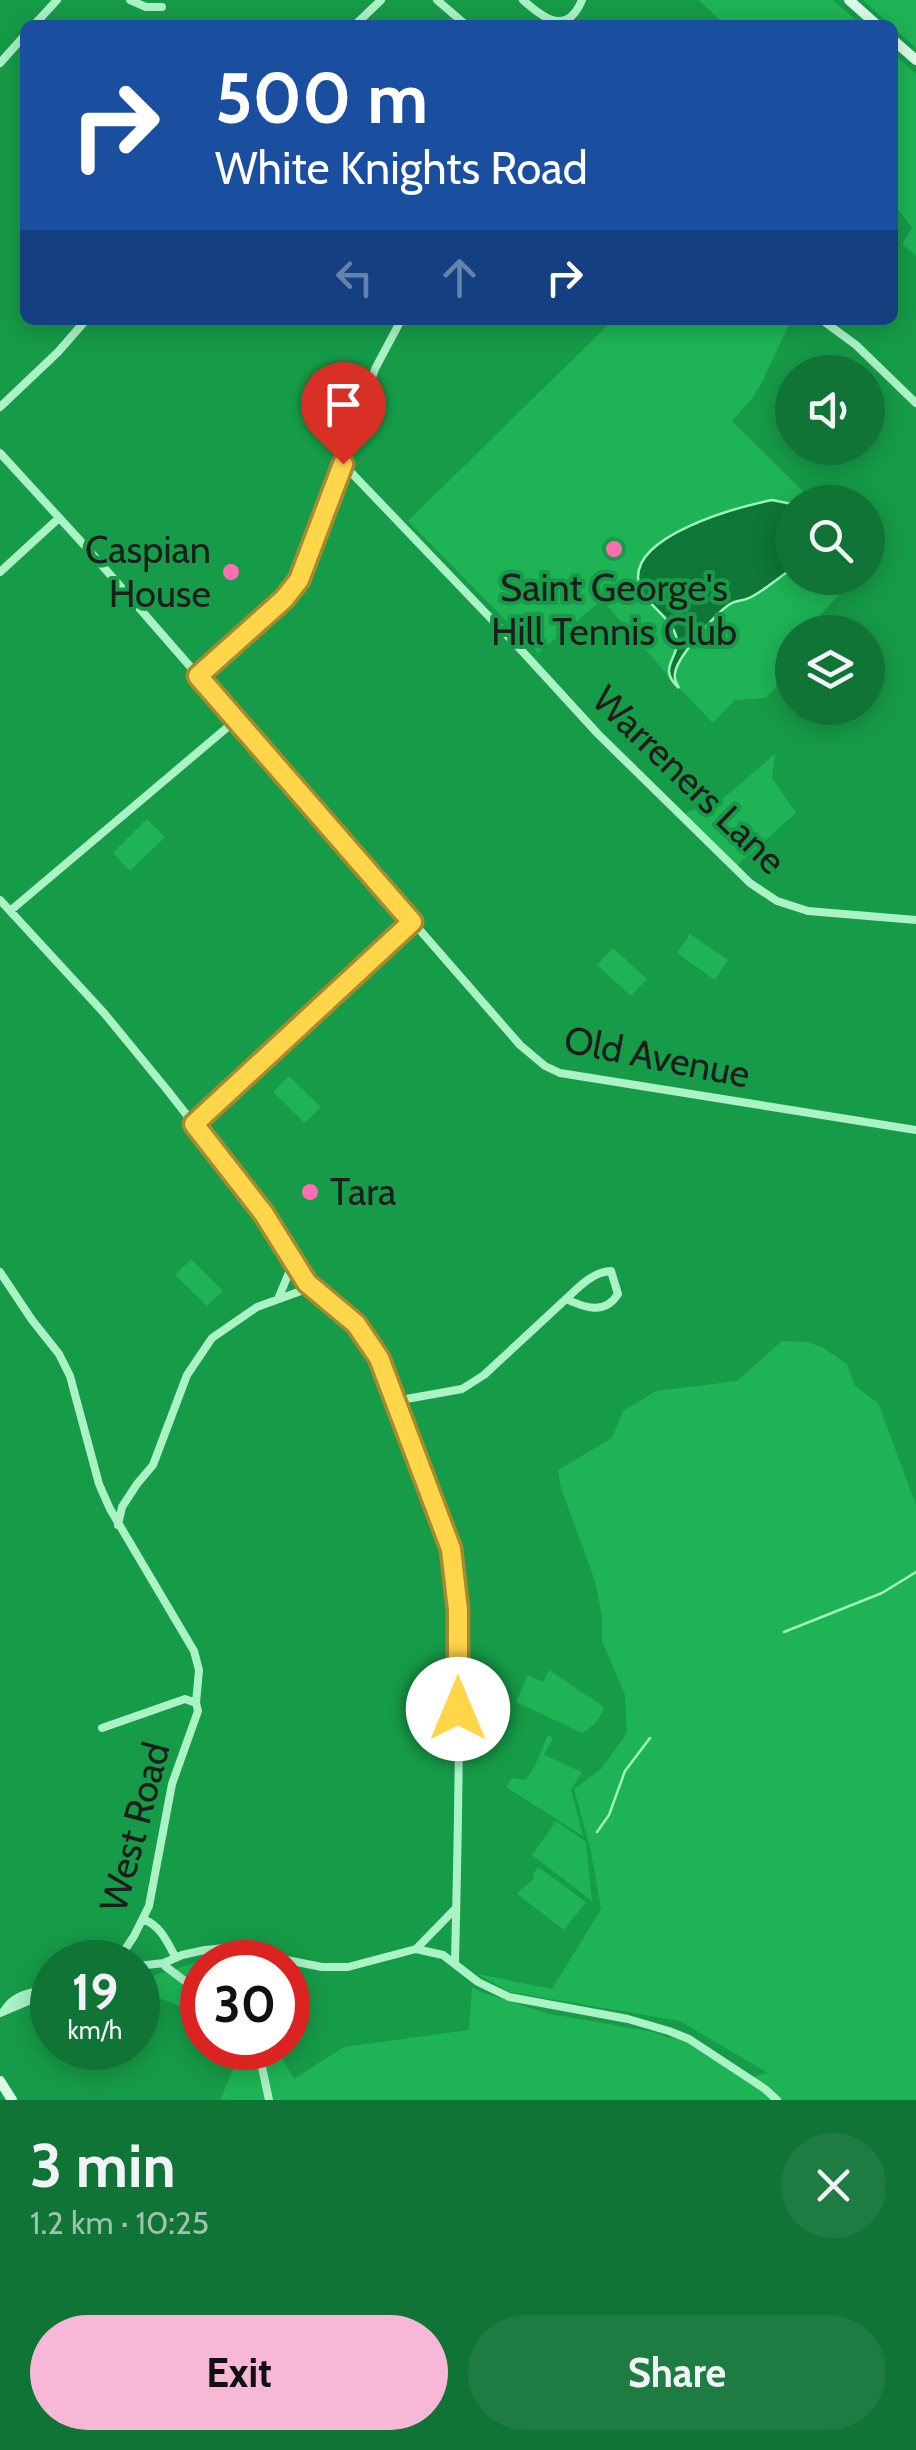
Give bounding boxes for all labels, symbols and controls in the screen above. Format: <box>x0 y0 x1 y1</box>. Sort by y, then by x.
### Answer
text: 500 m <box>215 55 428 141</box>
icon: right <box>50 60 180 190</box>
text: White Knights Road <box>215 141 588 195</box>
icon: left <box>327 250 382 305</box>
icon: ahead <box>432 250 487 305</box>
icon: right <box>537 250 592 305</box>
map controls <box>775 355 885 725</box>
button: sound <box>775 355 885 465</box>
pin <box>301 362 386 465</box>
icon: arrive <box>316 377 371 432</box>
button: search <box>775 485 885 595</box>
place label: Caspian House <box>85 526 211 617</box>
marker: Saint George's Hill Tennis Club <box>603 538 625 560</box>
marker: Caspian House <box>220 561 242 583</box>
place label: Saint George's Hill Tennis Club <box>491 564 737 655</box>
button: layers <box>775 615 885 725</box>
street label: Warreners Lane <box>583 676 796 884</box>
street label: Old Avenue <box>560 1016 754 1098</box>
place label: Tara <box>330 1168 396 1215</box>
marker: Tara <box>299 1181 321 1203</box>
position arrow <box>406 1657 510 1761</box>
street label: West Road <box>89 1737 180 1917</box>
speed limit sign: 30 <box>180 1940 310 2070</box>
text: 19 <box>72 1962 118 2023</box>
text: km/h <box>68 2015 122 2045</box>
text: 3 min <box>30 2129 176 2202</box>
button: close <box>781 2133 886 2238</box>
text: 1.2 km · 10:25 <box>30 2203 209 2242</box>
button: Exit <box>30 2315 448 2430</box>
button: Share <box>468 2315 886 2430</box>

